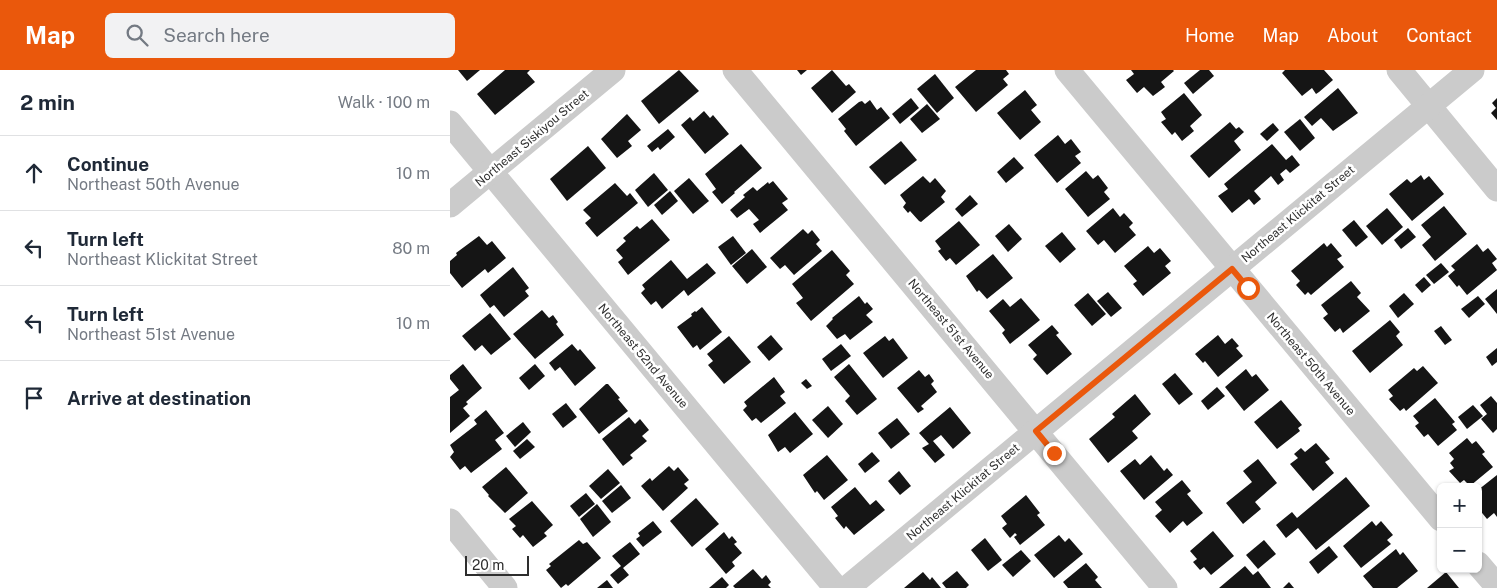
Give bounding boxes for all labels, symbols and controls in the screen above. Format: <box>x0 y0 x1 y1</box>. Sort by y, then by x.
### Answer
search box <box>105 13 455 58</box>
text: Map <box>25 21 75 49</box>
icon: search <box>123 21 151 49</box>
text: Search here <box>163 24 270 46</box>
text: Home <box>1185 25 1235 46</box>
text: Map <box>1263 25 1299 46</box>
text: About <box>1327 25 1378 46</box>
text: Contact <box>1406 25 1472 46</box>
street label: Northeast Siskiyou Street <box>473 86 592 189</box>
text: 2 min <box>20 90 75 115</box>
text: Walk · 100 m <box>338 93 430 112</box>
text: Continue <box>67 153 149 175</box>
icon: ahead <box>20 159 48 187</box>
street label: Northeast Klickitat Street <box>1239 162 1358 265</box>
text: 10 m <box>396 164 430 183</box>
text: Northeast 50th Avenue <box>67 175 240 194</box>
text: Turn left <box>67 228 144 250</box>
icon: left <box>20 234 48 262</box>
text: 80 m <box>392 239 430 258</box>
text: Northeast Klickitat Street <box>67 250 258 269</box>
street label: Northeast 51st Avenue <box>905 276 997 382</box>
route start <box>1237 277 1260 300</box>
street label: Northeast 52nd Avenue <box>595 301 691 411</box>
text: Turn left <box>67 303 144 325</box>
icon: left <box>20 309 48 337</box>
street label: Northeast 50th Avenue <box>1264 310 1358 418</box>
text: 10 m <box>396 314 430 333</box>
text: Northeast 51st Avenue <box>67 325 235 344</box>
icon: arrive <box>20 384 48 412</box>
text: Arrive at destination <box>67 387 251 409</box>
street label: Northeast Klickitat Street <box>904 440 1023 543</box>
route end <box>1043 442 1066 465</box>
map controls <box>1437 483 1482 573</box>
button: + <box>1437 483 1482 528</box>
button: − <box>1437 528 1482 573</box>
scale bar <box>465 553 529 576</box>
text: 20 m <box>472 557 504 573</box>

